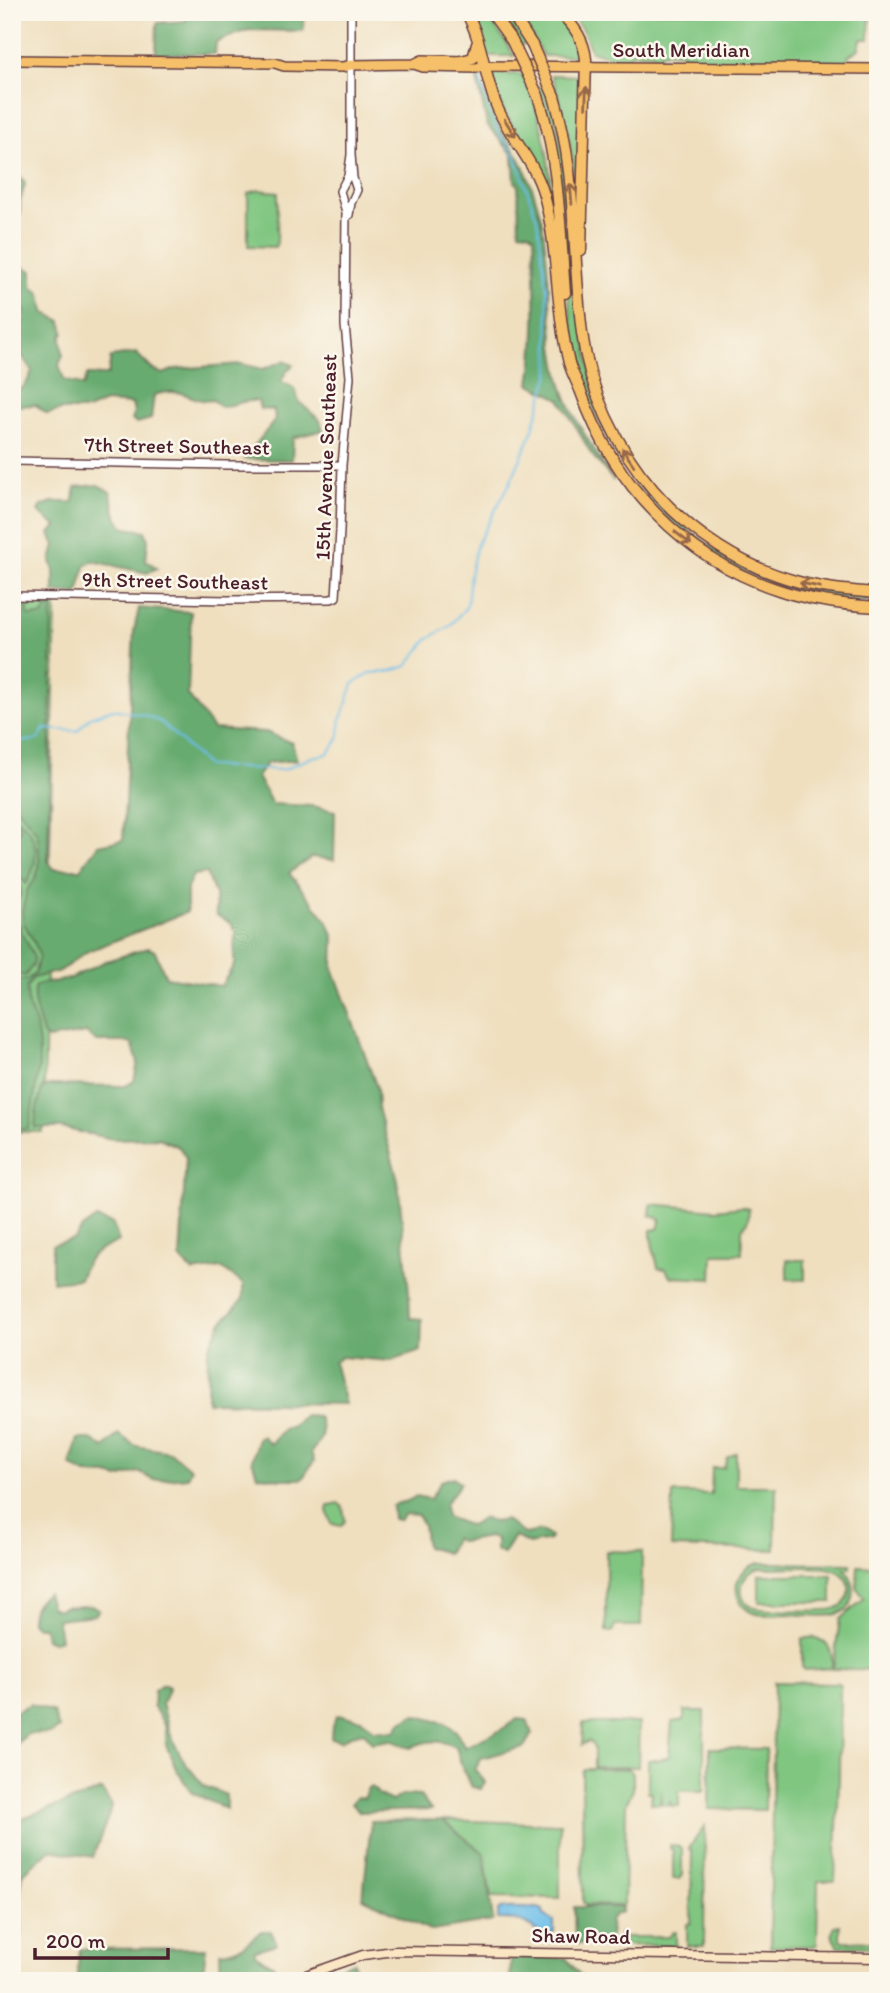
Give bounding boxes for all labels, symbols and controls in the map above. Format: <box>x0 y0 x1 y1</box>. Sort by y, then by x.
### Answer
street label: South Meridian <box>612 37 750 62</box>
one-way arrow <box>579 85 592 108</box>
one-way arrow <box>503 118 517 138</box>
one-way arrow <box>564 183 577 205</box>
street label: 15th Avenue Southeast <box>309 353 342 561</box>
street label: 7th Street Southeast <box>84 431 270 460</box>
one-way arrow <box>621 448 636 467</box>
one-way arrow <box>674 530 692 546</box>
street label: 9th Street Southeast <box>82 566 268 595</box>
one-way arrow <box>799 577 822 591</box>
scale bar <box>35 1916 168 1960</box>
street label: Shaw Road <box>531 1922 631 1949</box>
text: 200 m <box>46 1928 106 1953</box>

